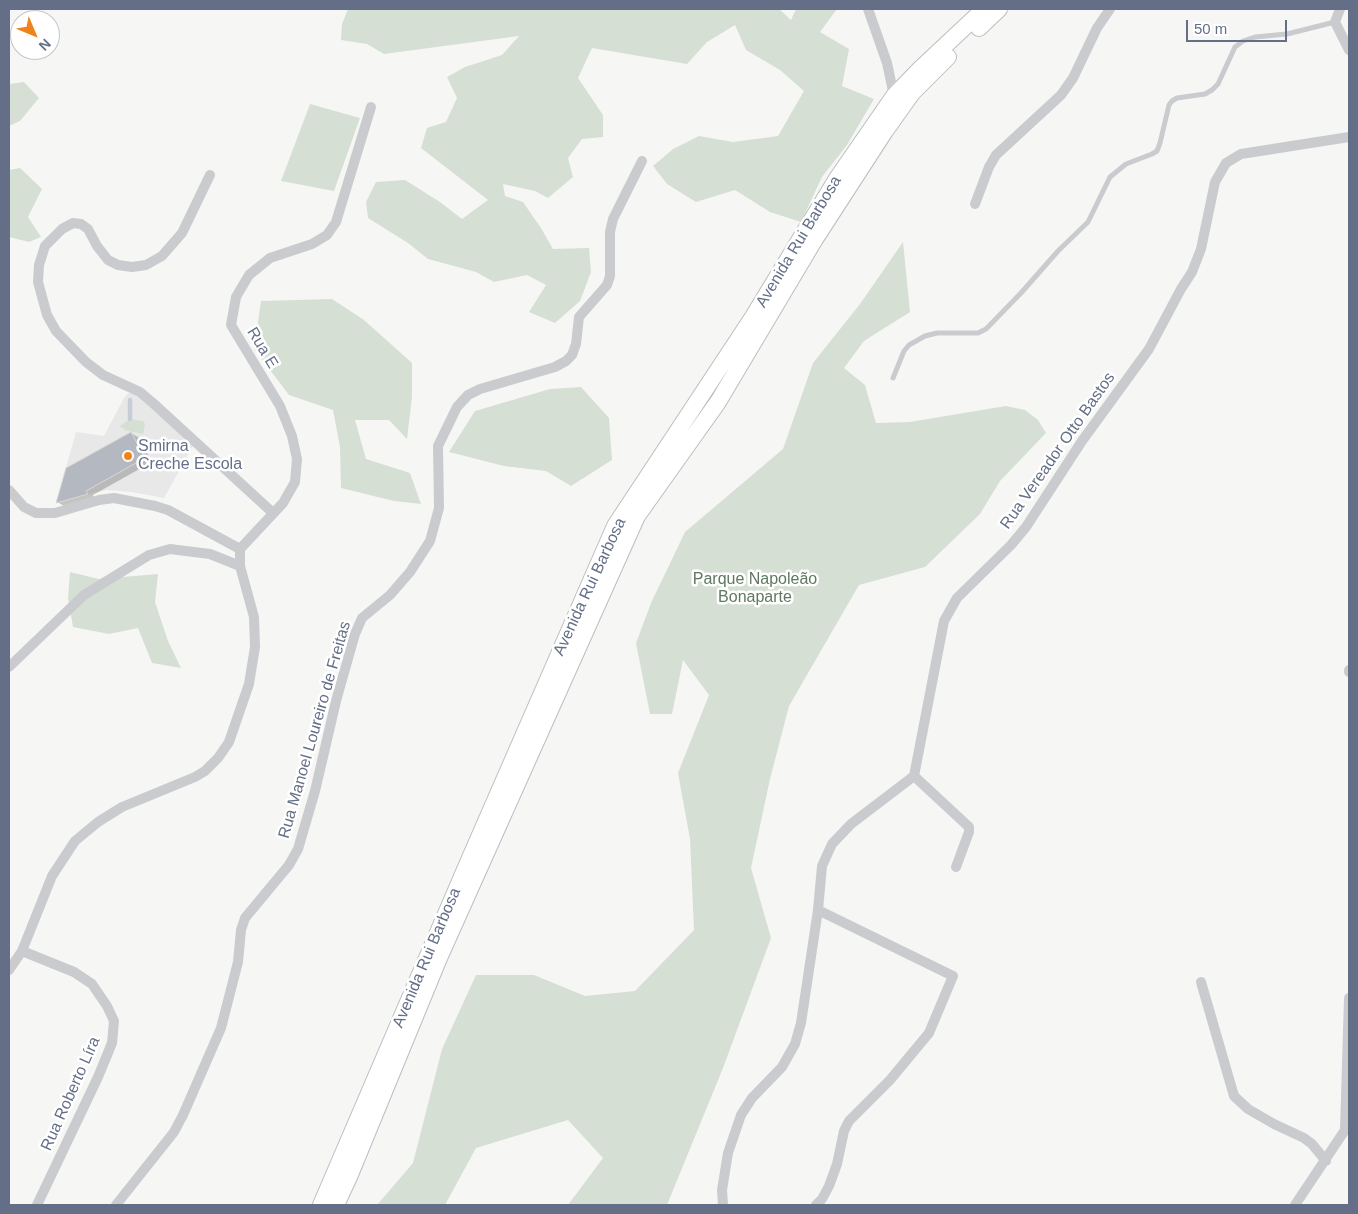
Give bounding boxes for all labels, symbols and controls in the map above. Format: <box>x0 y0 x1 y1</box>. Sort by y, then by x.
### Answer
north arrow <box>10 10 60 60</box>
scale bar <box>1188 10 1289 42</box>
text: 50 m <box>1194 20 1227 37</box>
text: N <box>36 36 54 54</box>
street label: Avenida Rui Barbosa <box>752 173 846 311</box>
street label: Rua E <box>242 324 282 372</box>
street label: Rua Vereador Otto Bastos <box>997 369 1119 533</box>
place label: Smirna Creche Escola <box>138 437 242 475</box>
marker: Smirna Creche Escola <box>122 450 134 462</box>
street label: Avenida Rui Barbosa <box>550 515 630 659</box>
park label: Parque Napoleão Bonaparte <box>693 570 817 608</box>
street label: Rua Manoel Loureiro de Freitas <box>275 619 355 841</box>
street label: Avenida Rui Barbosa <box>389 885 465 1031</box>
street label: Rua Roberto Líra <box>37 1034 105 1154</box>

